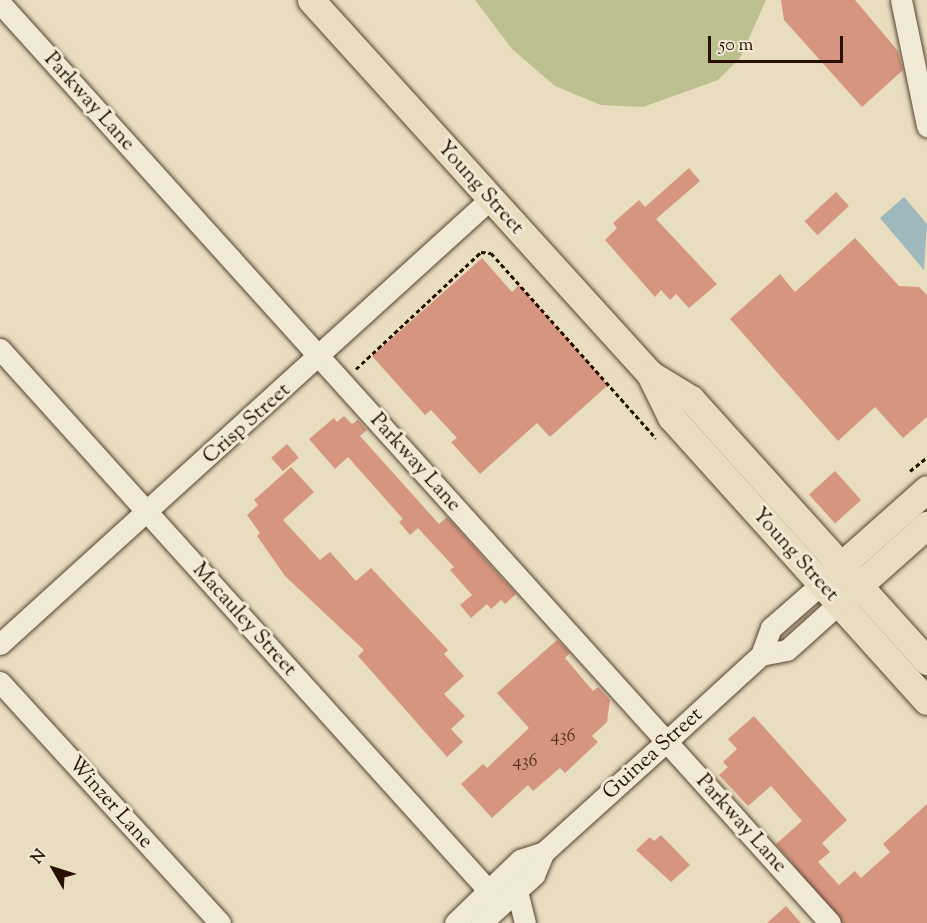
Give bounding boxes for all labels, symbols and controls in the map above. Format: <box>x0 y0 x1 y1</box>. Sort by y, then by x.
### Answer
scale bar <box>711 24 846 62</box>
text: 50 m <box>719 33 753 59</box>
street label: Parkway Lane <box>38 47 140 157</box>
street label: Young Street <box>431 136 529 240</box>
street label: Crisp Street <box>198 378 296 470</box>
street label: Parkway Lane <box>364 408 466 518</box>
street label: Young Street <box>746 503 844 607</box>
street label: Macauley Street <box>186 558 302 682</box>
street label: Guinea Street <box>598 703 708 805</box>
house number: 436 <box>550 726 576 748</box>
house number: 436 <box>512 751 538 773</box>
street label: Winzer Lane <box>62 752 158 854</box>
street label: Parkway Lane <box>690 769 792 879</box>
north arrow <box>24 839 84 899</box>
text: N <box>27 845 53 870</box>

